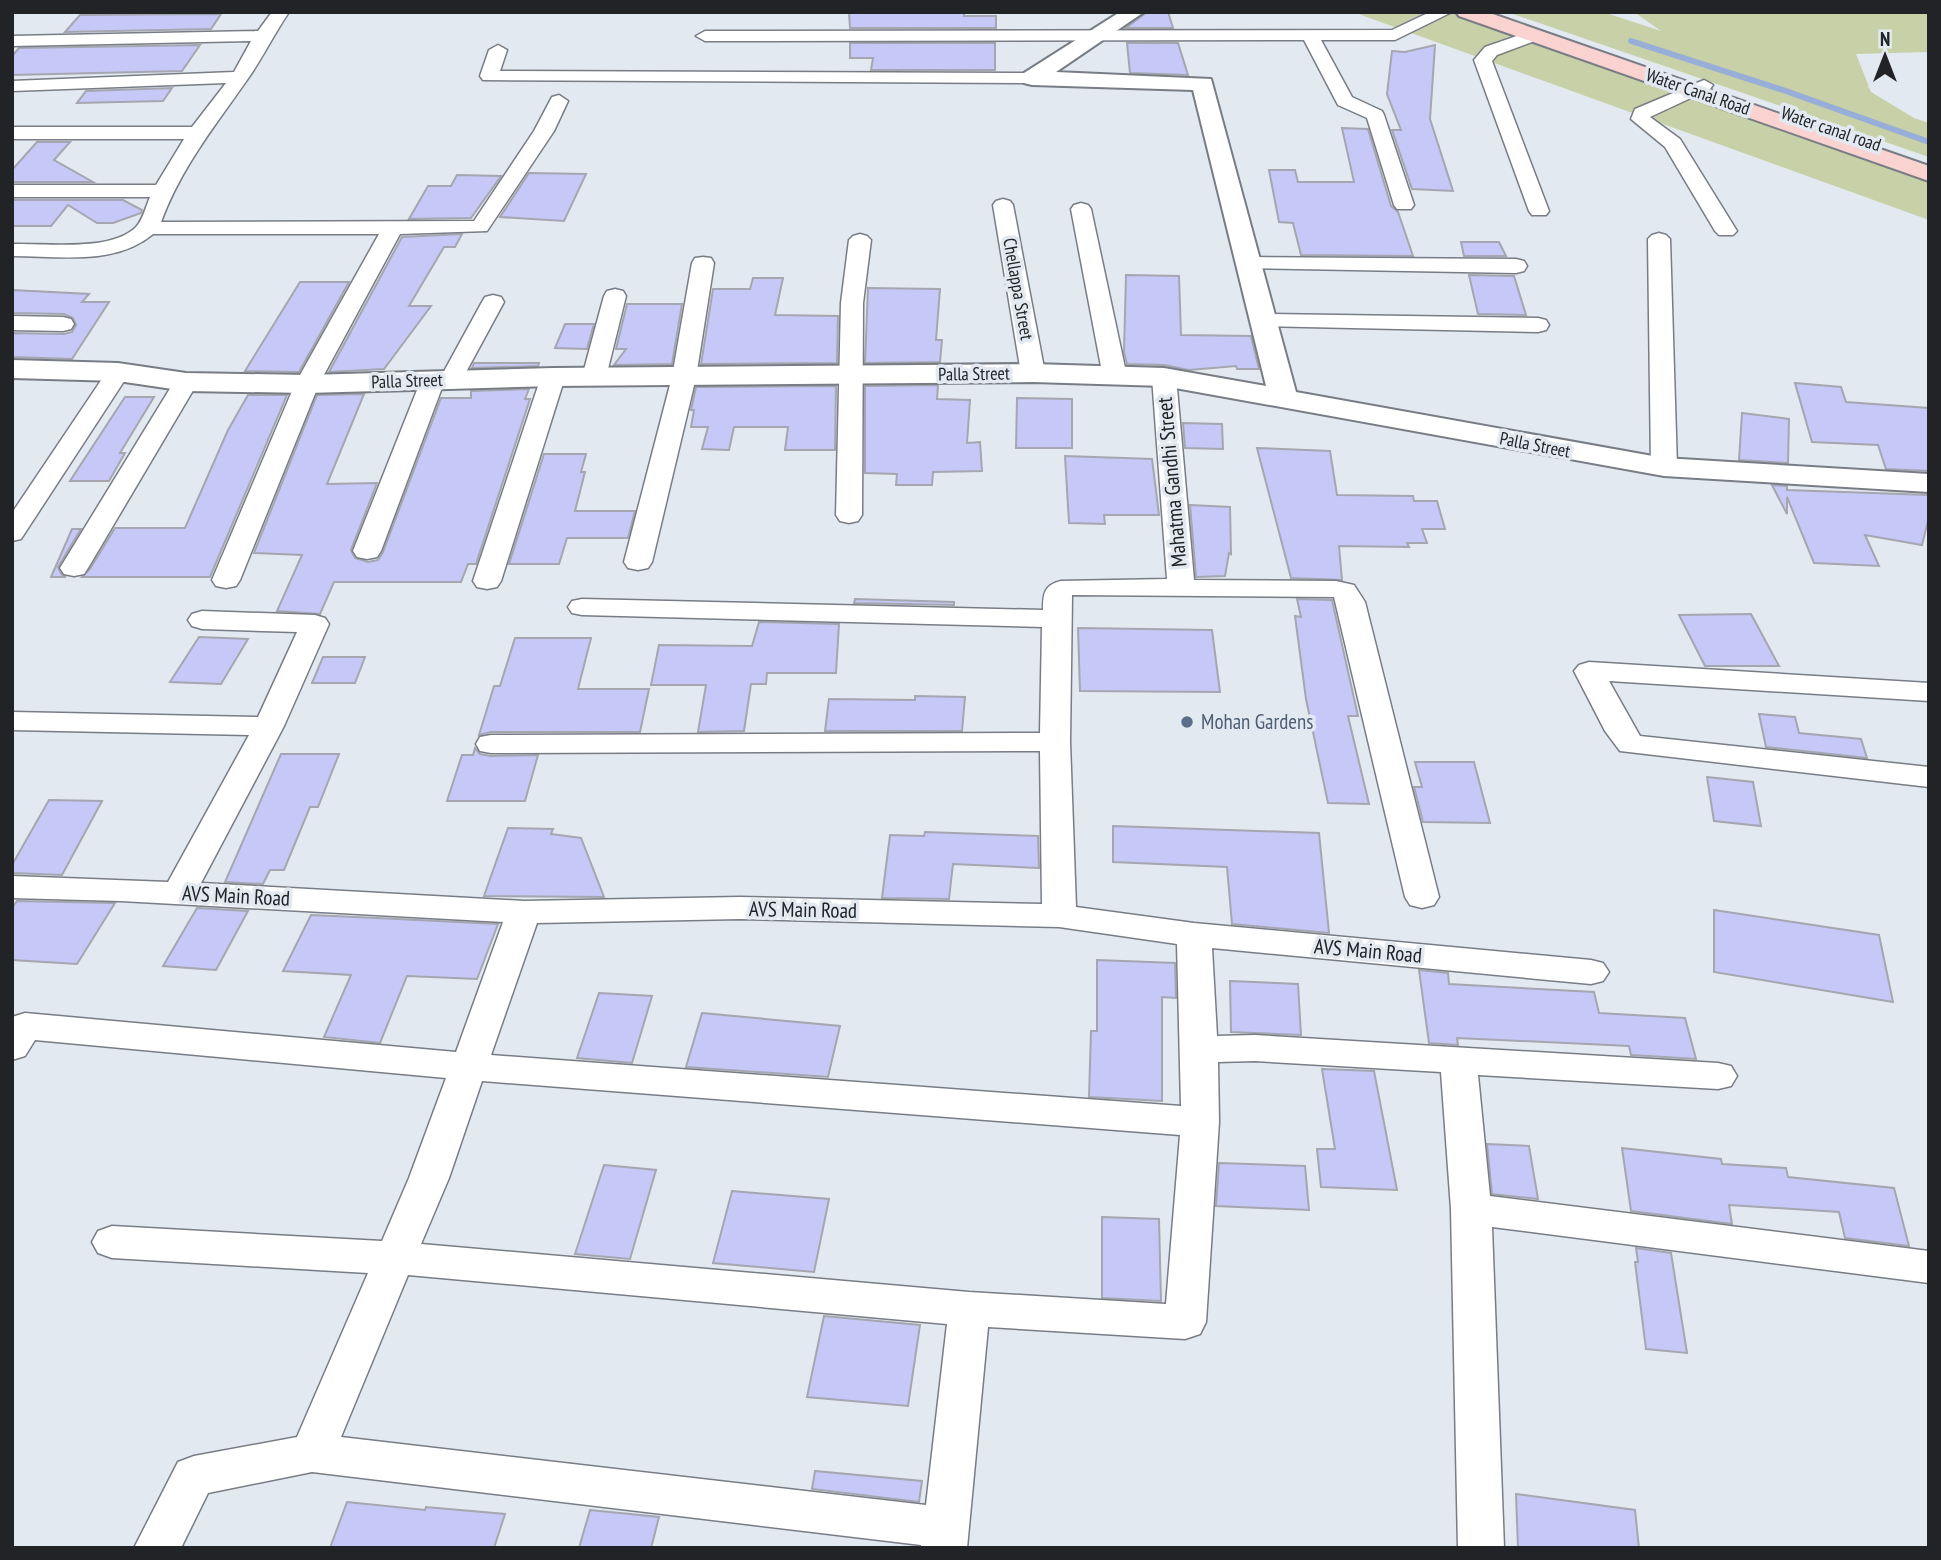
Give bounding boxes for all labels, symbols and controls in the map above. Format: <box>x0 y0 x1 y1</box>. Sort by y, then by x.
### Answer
north arrow <box>1850 21 1920 91</box>
text: N <box>1880 27 1890 51</box>
street label: Water Canal Road <box>1643 63 1753 120</box>
street label: Water canal road <box>1778 101 1884 156</box>
street label: Chellappa Street <box>998 236 1039 342</box>
street label: Palla Street <box>938 361 1010 386</box>
street label: Palla Street <box>371 368 443 393</box>
street label: Mahatma Gandhi Street <box>1151 396 1192 568</box>
street label: Palla Street <box>1498 426 1572 463</box>
place label: Mohan Gardens <box>1201 708 1313 735</box>
marker: Mohan Gardens <box>1179 714 1195 730</box>
street label: AVS Main Road <box>181 879 291 912</box>
street label: AVS Main Road <box>749 895 857 924</box>
street label: AVS Main Road <box>1313 932 1423 969</box>

